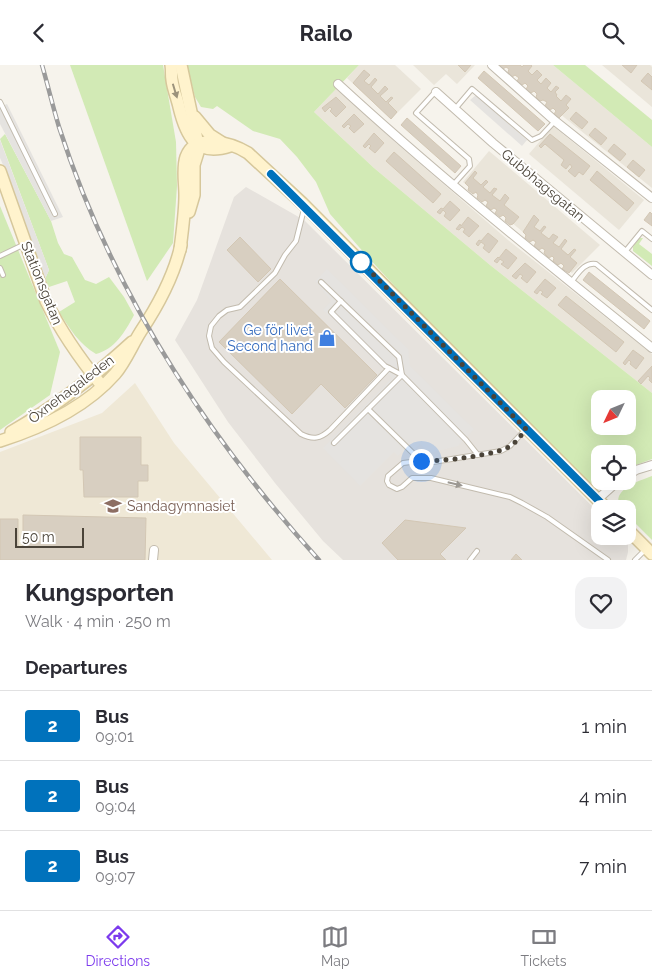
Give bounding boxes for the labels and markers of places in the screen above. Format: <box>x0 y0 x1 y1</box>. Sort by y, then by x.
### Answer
unlabelled marker <box>350 251 372 273</box>
place label: Ge för livet Second hand <box>227 322 313 354</box>
shop icon: Ge för livet Second hand <box>317 328 337 348</box>
school or university icon: Sandagymnasiet <box>103 496 123 516</box>
place label: Sandagymnasiet <box>127 498 235 514</box>

